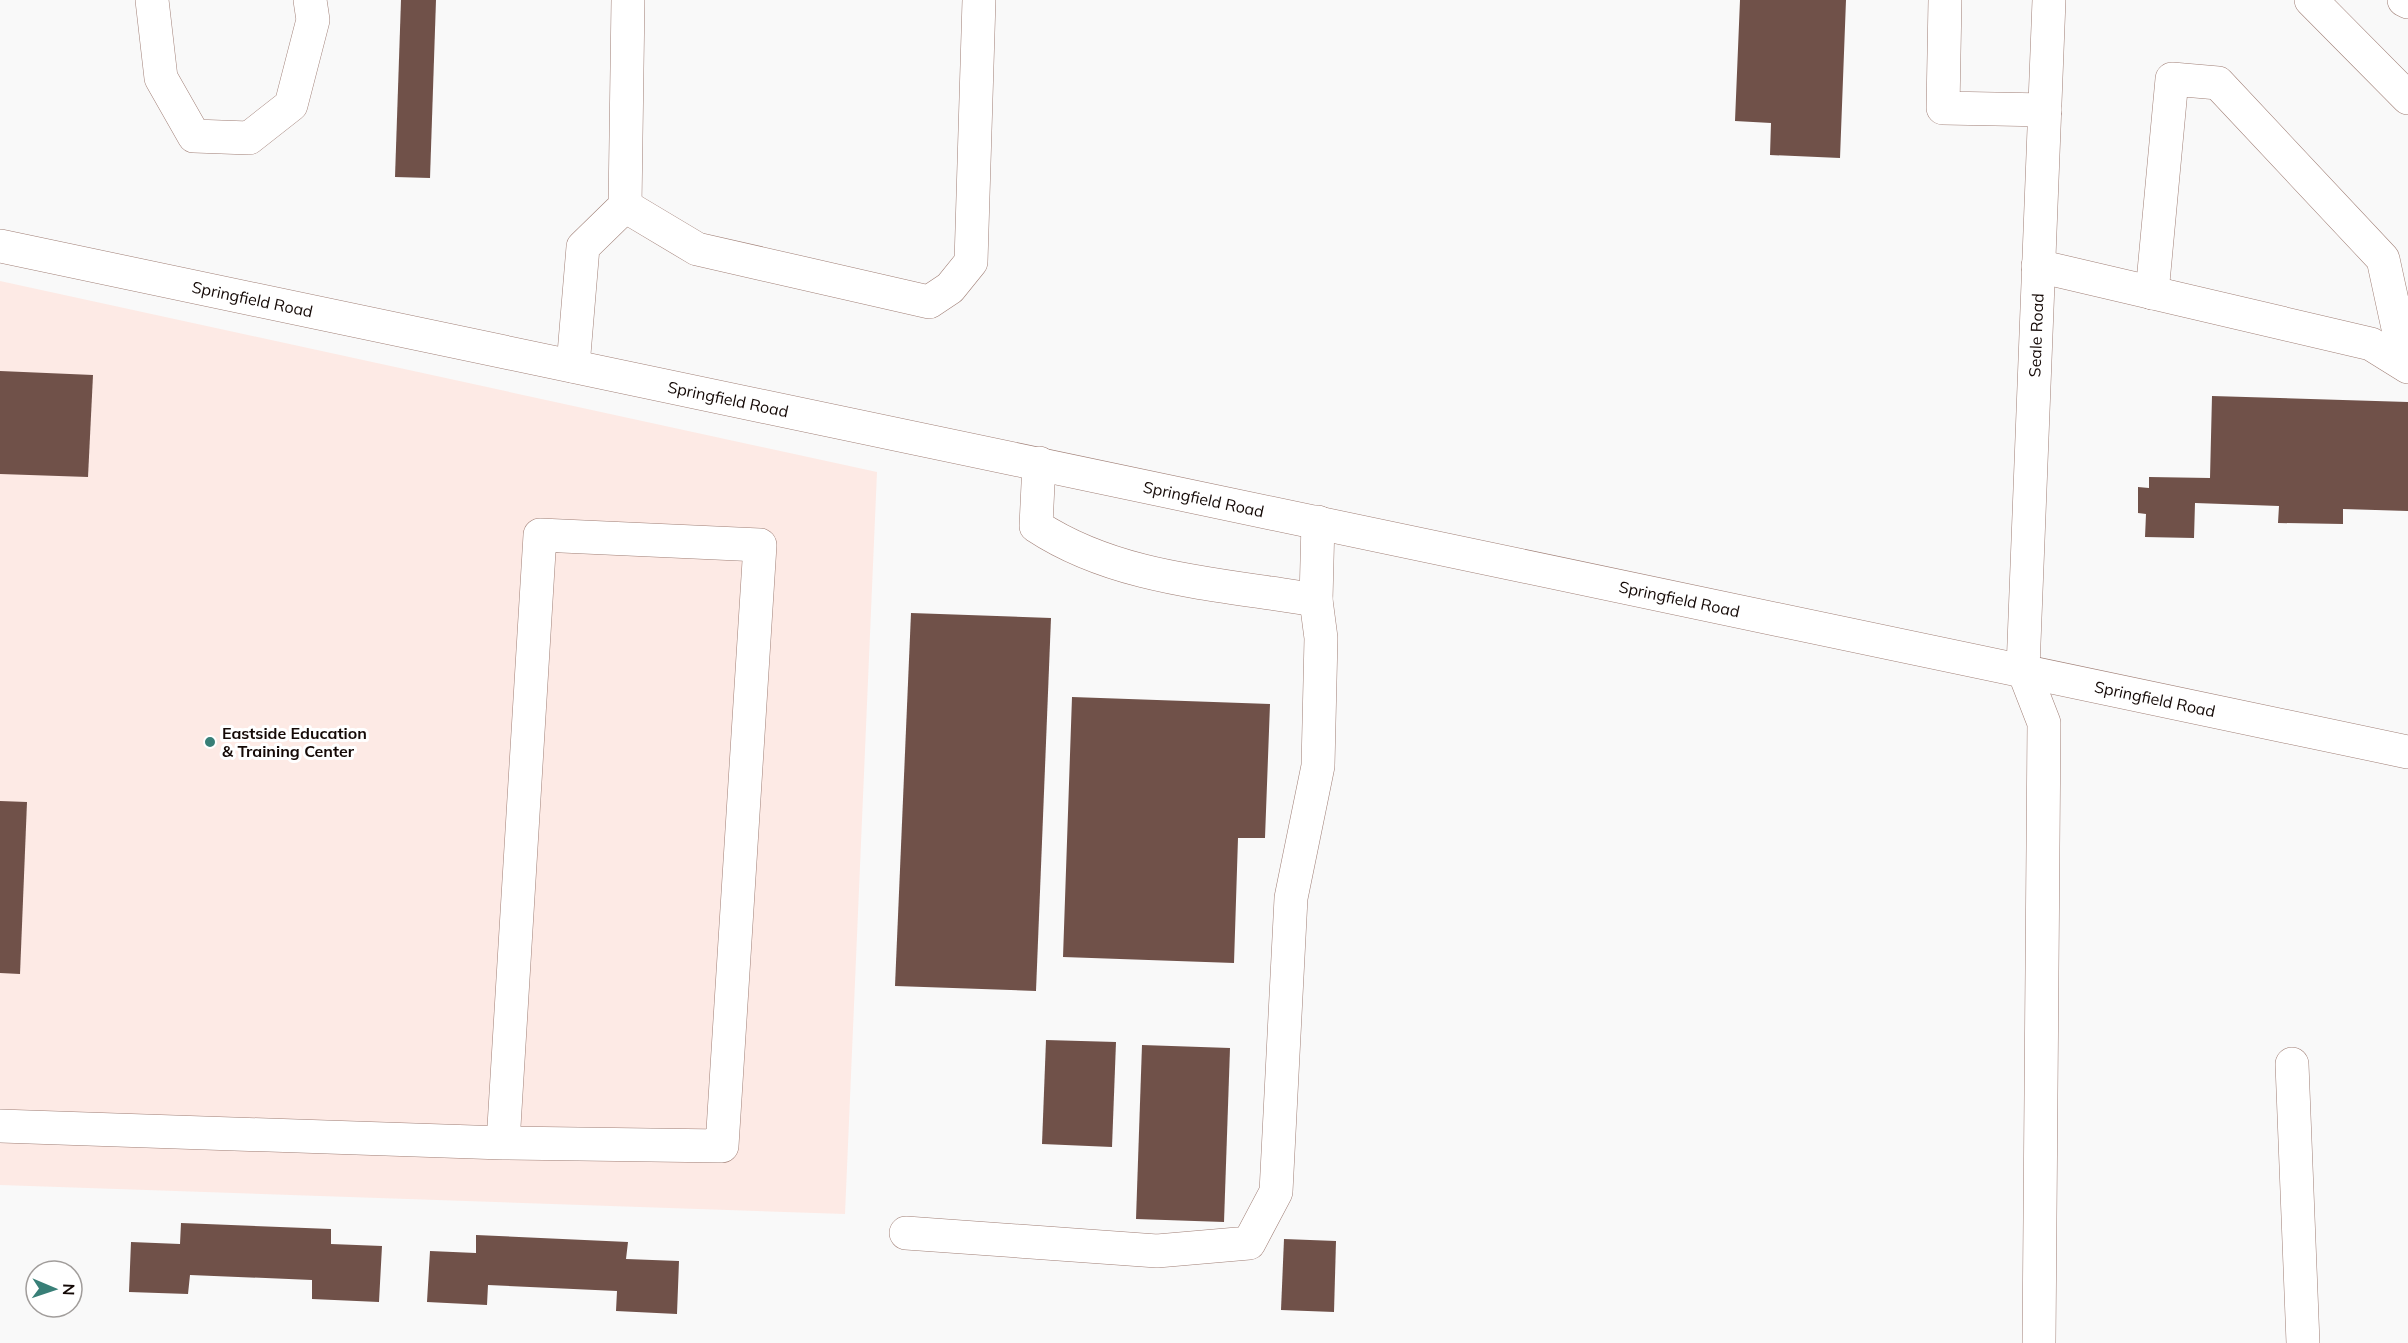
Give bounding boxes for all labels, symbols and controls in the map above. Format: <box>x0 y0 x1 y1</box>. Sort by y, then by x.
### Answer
street label: Springfield Road <box>190 277 315 321</box>
street label: Seale Road <box>2024 293 2048 378</box>
street label: Springfield Road <box>666 377 790 421</box>
street label: Springfield Road <box>1141 477 1266 521</box>
street label: Springfield Road <box>1617 576 1742 621</box>
street label: Springfield Road <box>2093 676 2217 721</box>
place label: Eastside Education & Training Center <box>222 723 367 761</box>
marker: Eastside Education & Training Center <box>203 735 217 749</box>
north arrow <box>24 1259 84 1319</box>
text: N <box>59 1283 79 1296</box>

